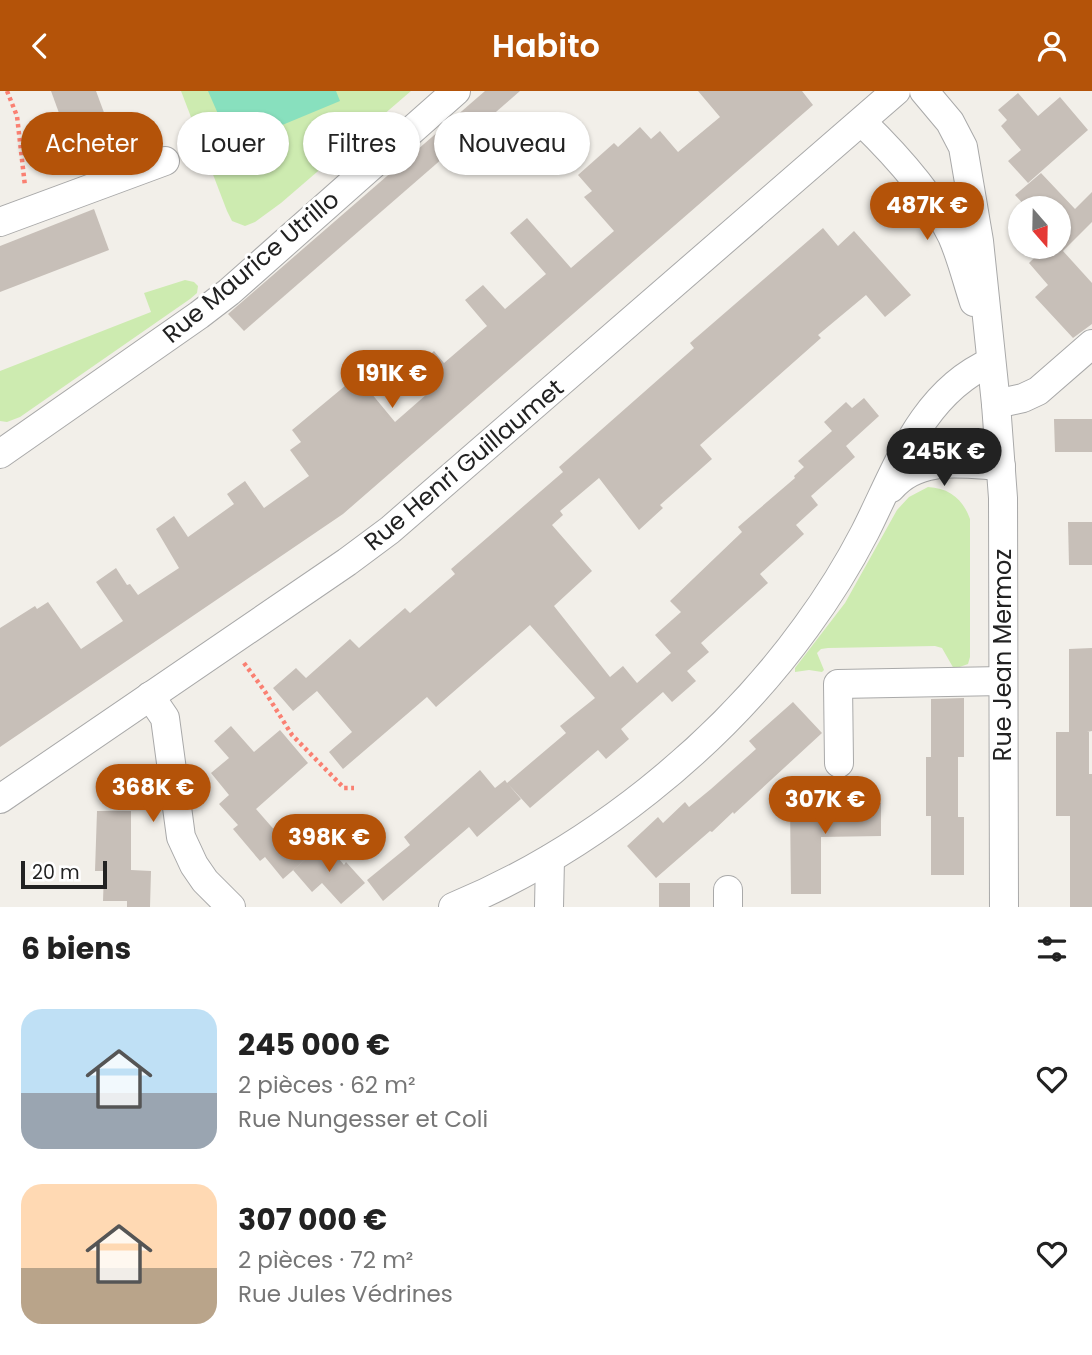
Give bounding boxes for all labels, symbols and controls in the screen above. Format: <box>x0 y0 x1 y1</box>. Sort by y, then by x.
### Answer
text: Habito <box>492 23 600 68</box>
icon: back <box>21 27 59 65</box>
icon: person <box>1033 27 1071 65</box>
chip: Acheter <box>21 112 163 175</box>
chip: Louer <box>177 112 289 175</box>
chip: Filtres <box>303 112 420 175</box>
chip: Nouveau <box>434 112 590 175</box>
street label: Rue Maurice Utrillo <box>155 183 346 350</box>
pin: 487K € <box>870 183 984 242</box>
text: 487K € <box>886 189 968 221</box>
north arrow <box>1008 196 1071 259</box>
map controls <box>1008 196 1071 259</box>
pin: 191K € <box>335 351 449 410</box>
text: 191K € <box>357 357 427 389</box>
street label: Rue Henri Guillaumet <box>357 371 570 558</box>
pin: 245K € <box>887 429 1001 488</box>
text: 245K € <box>903 435 985 467</box>
street label: Rue Jean Mermoz <box>986 549 1019 761</box>
pin: 368K € <box>96 765 210 824</box>
text: 368K € <box>112 771 194 803</box>
pin: 307K € <box>768 777 882 836</box>
text: 307K € <box>785 783 865 815</box>
pin: 398K € <box>272 815 386 874</box>
text: 398K € <box>288 821 370 853</box>
scale bar <box>21 858 107 890</box>
text: 20 m <box>32 859 80 886</box>
text: 6 biens <box>21 927 131 970</box>
icon: filters <box>1033 930 1071 968</box>
text: 245 000 € <box>238 1023 390 1066</box>
icon: home <box>77 1037 161 1121</box>
icon: heart <box>1033 1060 1071 1098</box>
text: 2 pièces · 62 m² <box>238 1069 415 1101</box>
text: Rue Nungesser et Coli <box>238 1103 488 1135</box>
text: 307 000 € <box>238 1198 387 1241</box>
icon: home <box>77 1212 161 1296</box>
icon: heart <box>1033 1235 1071 1273</box>
text: 2 pièces · 72 m² <box>238 1244 413 1276</box>
text: Rue Jules Védrines <box>238 1278 453 1310</box>

